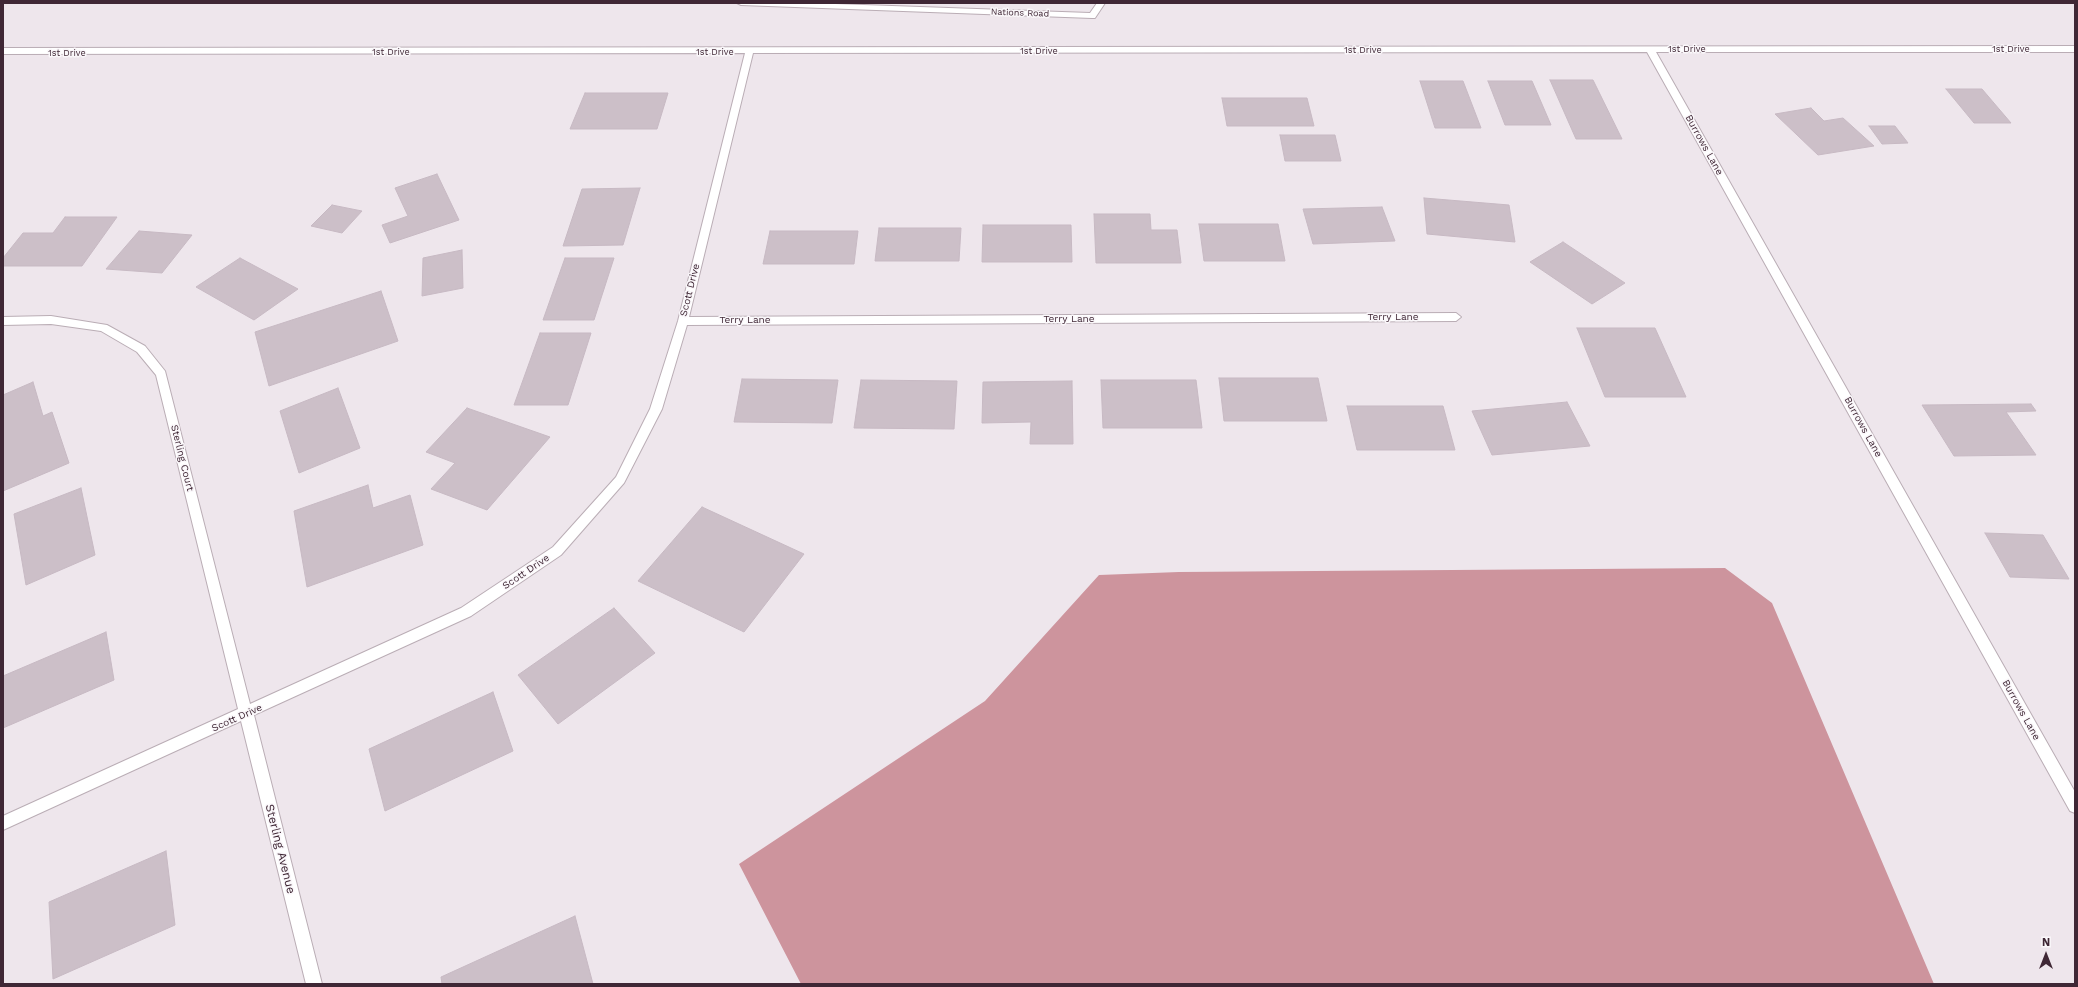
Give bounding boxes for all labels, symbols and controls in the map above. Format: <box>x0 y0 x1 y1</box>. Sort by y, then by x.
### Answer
street label: Nations Road <box>991 7 1049 19</box>
street label: 1st Drive <box>1668 44 1706 54</box>
street label: 1st Drive <box>1992 44 2030 54</box>
street label: 1st Drive <box>1344 45 1382 55</box>
street label: 1st Drive <box>1020 46 1058 56</box>
street label: 1st Drive <box>372 47 410 57</box>
street label: 1st Drive <box>696 47 734 57</box>
street label: 1st Drive <box>48 48 86 58</box>
street label: Burrows Lane <box>1682 113 1726 177</box>
street label: Scott Drive <box>678 262 702 318</box>
street label: Terry Lane <box>1367 311 1419 323</box>
street label: Terry Lane <box>1043 313 1095 325</box>
street label: Terry Lane <box>719 314 771 326</box>
street label: Burrows Lane <box>1841 395 1885 459</box>
street label: Sterling Court <box>168 424 196 492</box>
street label: Scott Drive <box>500 552 552 592</box>
street label: Burrows Lane <box>1999 678 2043 742</box>
street label: Scott Drive <box>210 702 264 734</box>
street label: Sterling Avenue <box>262 803 298 895</box>
north arrow <box>2026 935 2066 975</box>
text: N <box>2042 936 2050 949</box>

